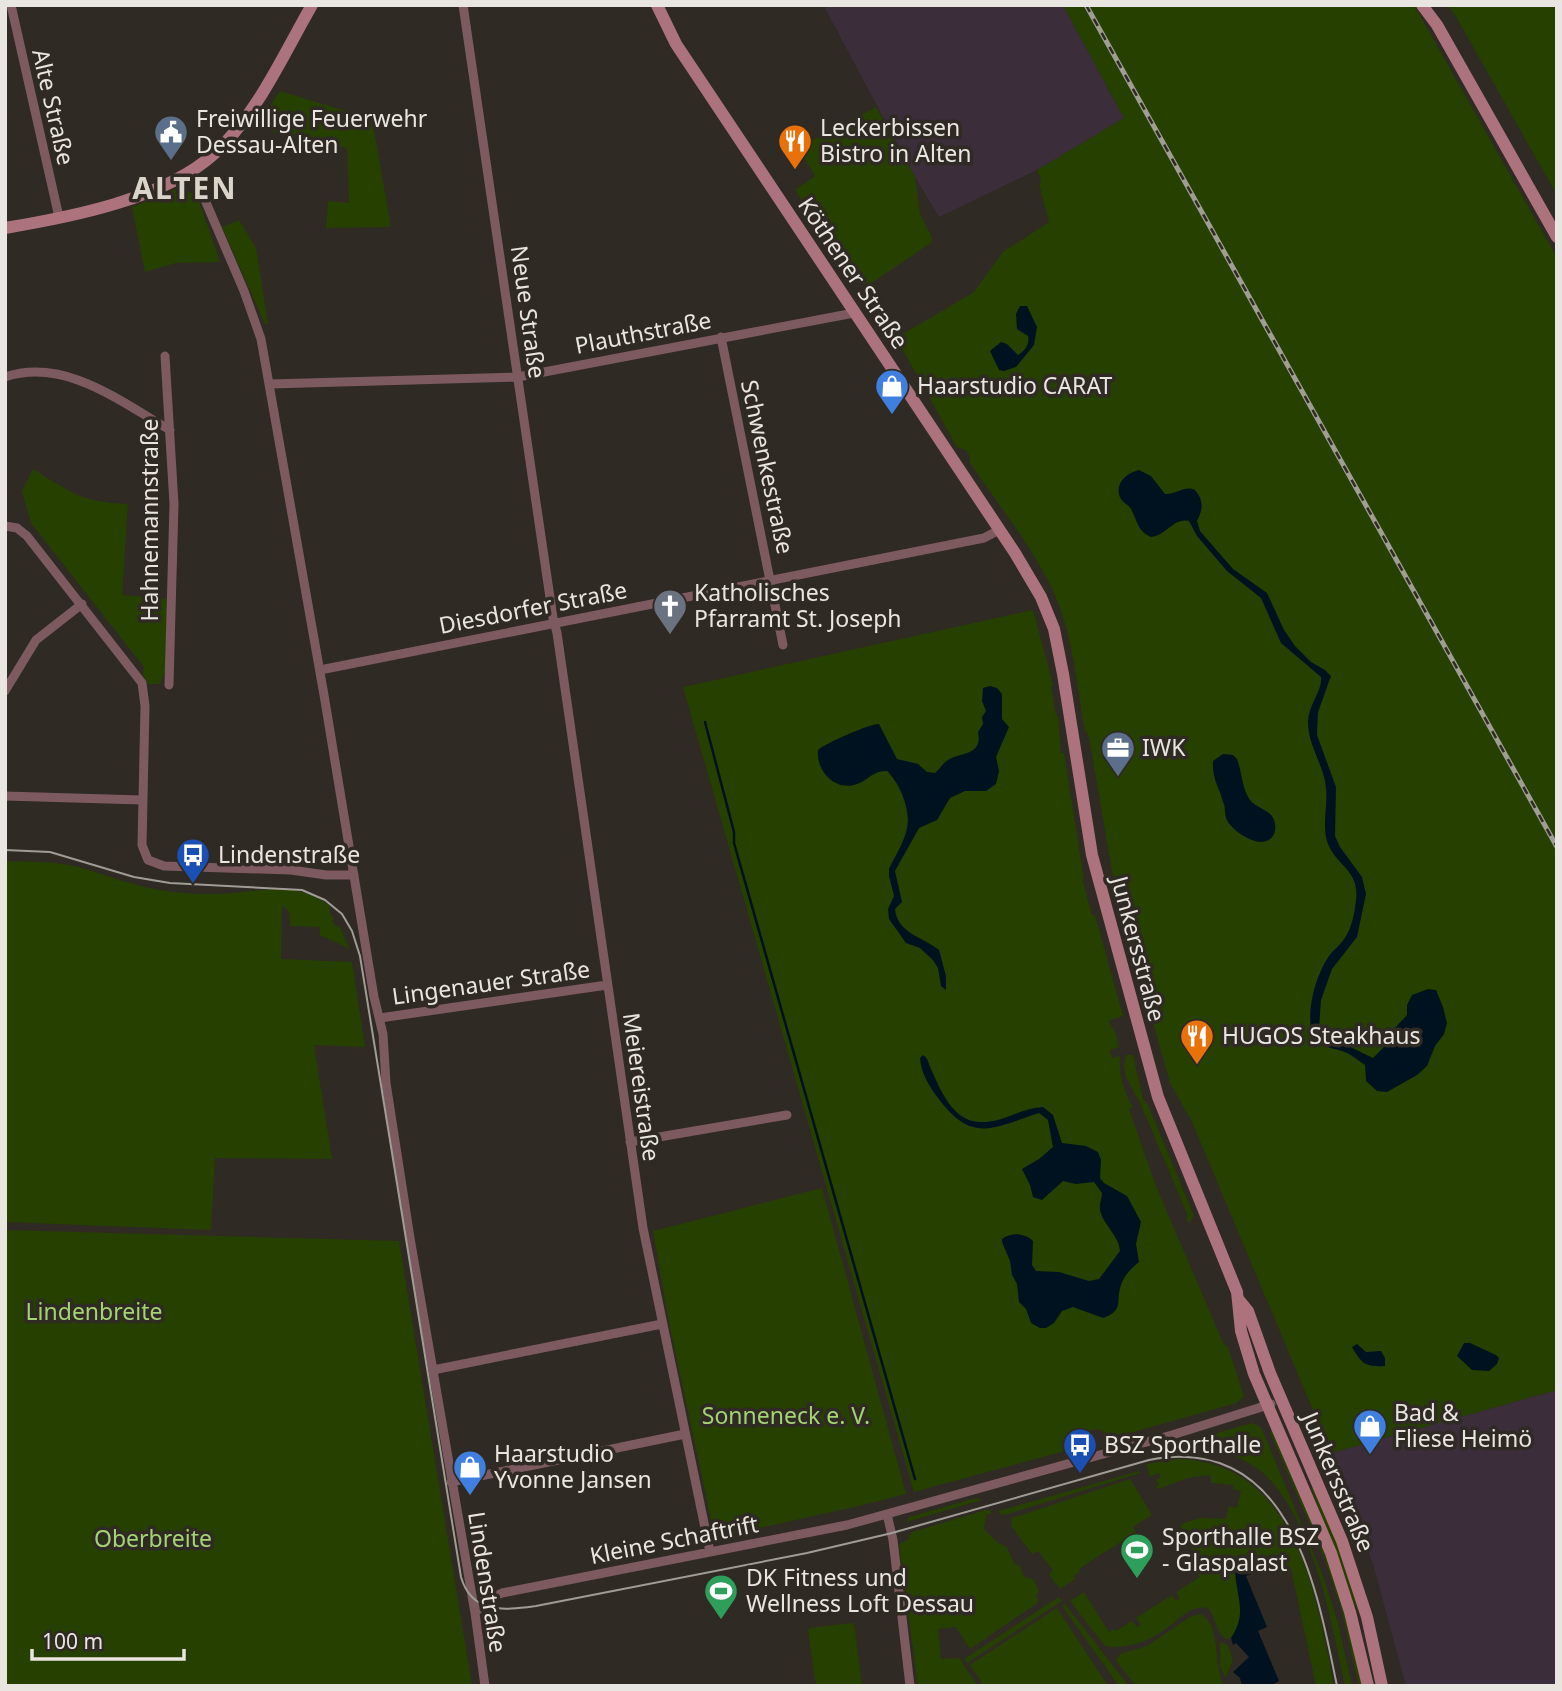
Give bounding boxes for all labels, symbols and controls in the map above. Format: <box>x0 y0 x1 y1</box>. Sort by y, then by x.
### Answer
street label: Alte Straße <box>25 46 83 168</box>
place label: Freiwillige Feuerwehr Dessau-Alten <box>196 102 428 160</box>
place label: Leckerbissen Bistro in Alten <box>820 111 971 169</box>
public building icon: Freiwillige Feuerwehr Dessau-Alten <box>152 113 190 162</box>
restaurant icon: Leckerbissen Bistro in Alten <box>776 122 814 171</box>
district label: ALTEN <box>132 167 238 208</box>
street label: Köthener Straße <box>791 190 916 355</box>
street label: Neue Straße <box>504 243 554 380</box>
street label: Plauthstraße <box>572 303 714 361</box>
shop icon: Haarstudio CARAT <box>873 367 911 416</box>
place label: Haarstudio CARAT <box>917 369 1112 401</box>
street label: Schwenkestraße <box>734 377 802 557</box>
street label: Hahnemannstraße <box>133 419 165 621</box>
street label: Diesdorfer Straße <box>436 573 630 641</box>
place label: Katholisches Pfarramt St. Joseph <box>694 576 902 634</box>
church icon: Katholisches Pfarramt St. Joseph <box>651 587 689 636</box>
office icon: IWK <box>1099 729 1137 778</box>
place label: IWK <box>1142 731 1186 763</box>
bus stop icon: Lindenstraße <box>174 836 212 885</box>
place label: Lindenstraße <box>218 838 360 870</box>
street label: Junkersstraße <box>1104 871 1174 1025</box>
street label: Lingenauer Straße <box>390 952 592 1012</box>
street label: Meiereistraße <box>616 1011 668 1163</box>
restaurant icon: HUGOS Steakhaus <box>1178 1017 1216 1066</box>
place label: HUGOS Steakhaus <box>1222 1019 1421 1051</box>
park label: Lindenbreite <box>26 1295 162 1327</box>
place label: Bad & Fliese Heimö <box>1394 1396 1532 1454</box>
park label: Sonneneck e. V. <box>702 1399 870 1431</box>
street label: Junkersstraße <box>1294 1405 1383 1557</box>
shop icon: Bad & Fliese Heimö <box>1351 1407 1389 1456</box>
bus stop icon: BSZ Sporthalle <box>1061 1426 1099 1475</box>
place label: BSZ Sporthalle <box>1104 1428 1261 1460</box>
place label: Haarstudio Yvonne Jansen <box>494 1437 652 1495</box>
shop icon: Haarstudio Yvonne Jansen <box>451 1448 489 1497</box>
street label: Kleine Schaftrift <box>587 1507 761 1571</box>
street label: Lindenstraße <box>461 1509 515 1655</box>
place label: Sporthalle BSZ - Glaspalast <box>1162 1520 1319 1578</box>
park label: Oberbreite <box>94 1522 212 1554</box>
sports icon: Sporthalle BSZ - Glaspalast <box>1118 1531 1156 1580</box>
place label: DK Fitness und Wellness Loft Dessau <box>746 1561 974 1619</box>
sports icon: DK Fitness und Wellness Loft Dessau <box>702 1572 740 1621</box>
scale bar <box>32 1618 184 1662</box>
text: 100 m <box>42 1627 103 1655</box>

